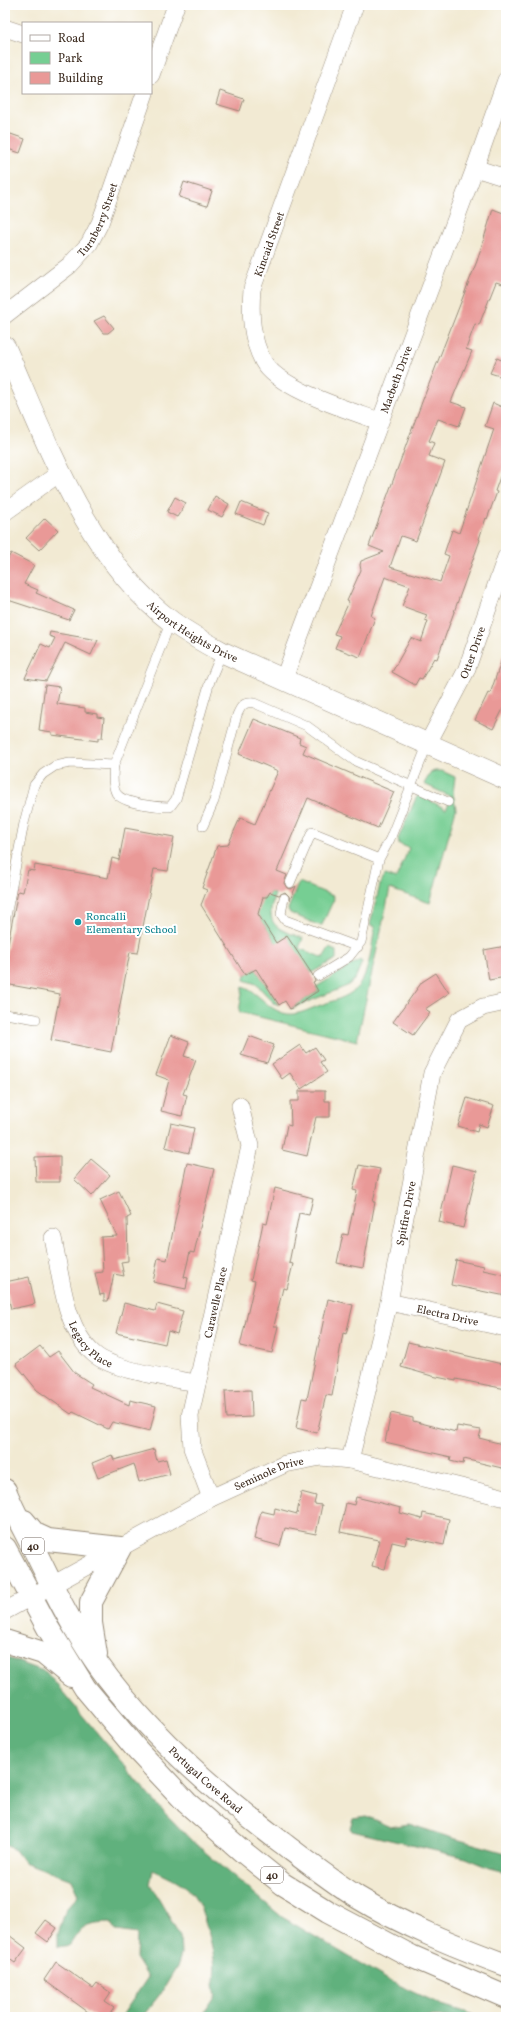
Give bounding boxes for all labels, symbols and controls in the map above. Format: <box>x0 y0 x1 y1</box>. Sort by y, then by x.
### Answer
legend <box>22 22 152 94</box>
text: Road <box>58 31 85 47</box>
text: Park <box>58 51 83 67</box>
text: Building <box>58 71 103 87</box>
street label: Turnberry Street <box>75 181 122 261</box>
street label: Kincaid Street <box>252 210 289 279</box>
street label: Macbeth Drive <box>378 344 417 416</box>
street label: Airport Heights Drive <box>143 598 240 667</box>
street label: Otter Drive <box>457 625 490 682</box>
place label: Roncalli Elementary School <box>86 910 177 938</box>
marker: Roncalli Elementary School <box>73 917 83 927</box>
street label: Spitfire Drive <box>394 1180 421 1247</box>
street label: Caravelle Place <box>202 1266 232 1340</box>
street label: Electra Drive <box>415 1302 480 1331</box>
street label: Legacy Place <box>64 1319 114 1372</box>
street label: Seminole Drive <box>232 1455 305 1495</box>
road number: 40 <box>22 1538 44 1554</box>
street label: Portugal Cove Road <box>164 1744 245 1818</box>
road number: 40 <box>261 1867 283 1883</box>

